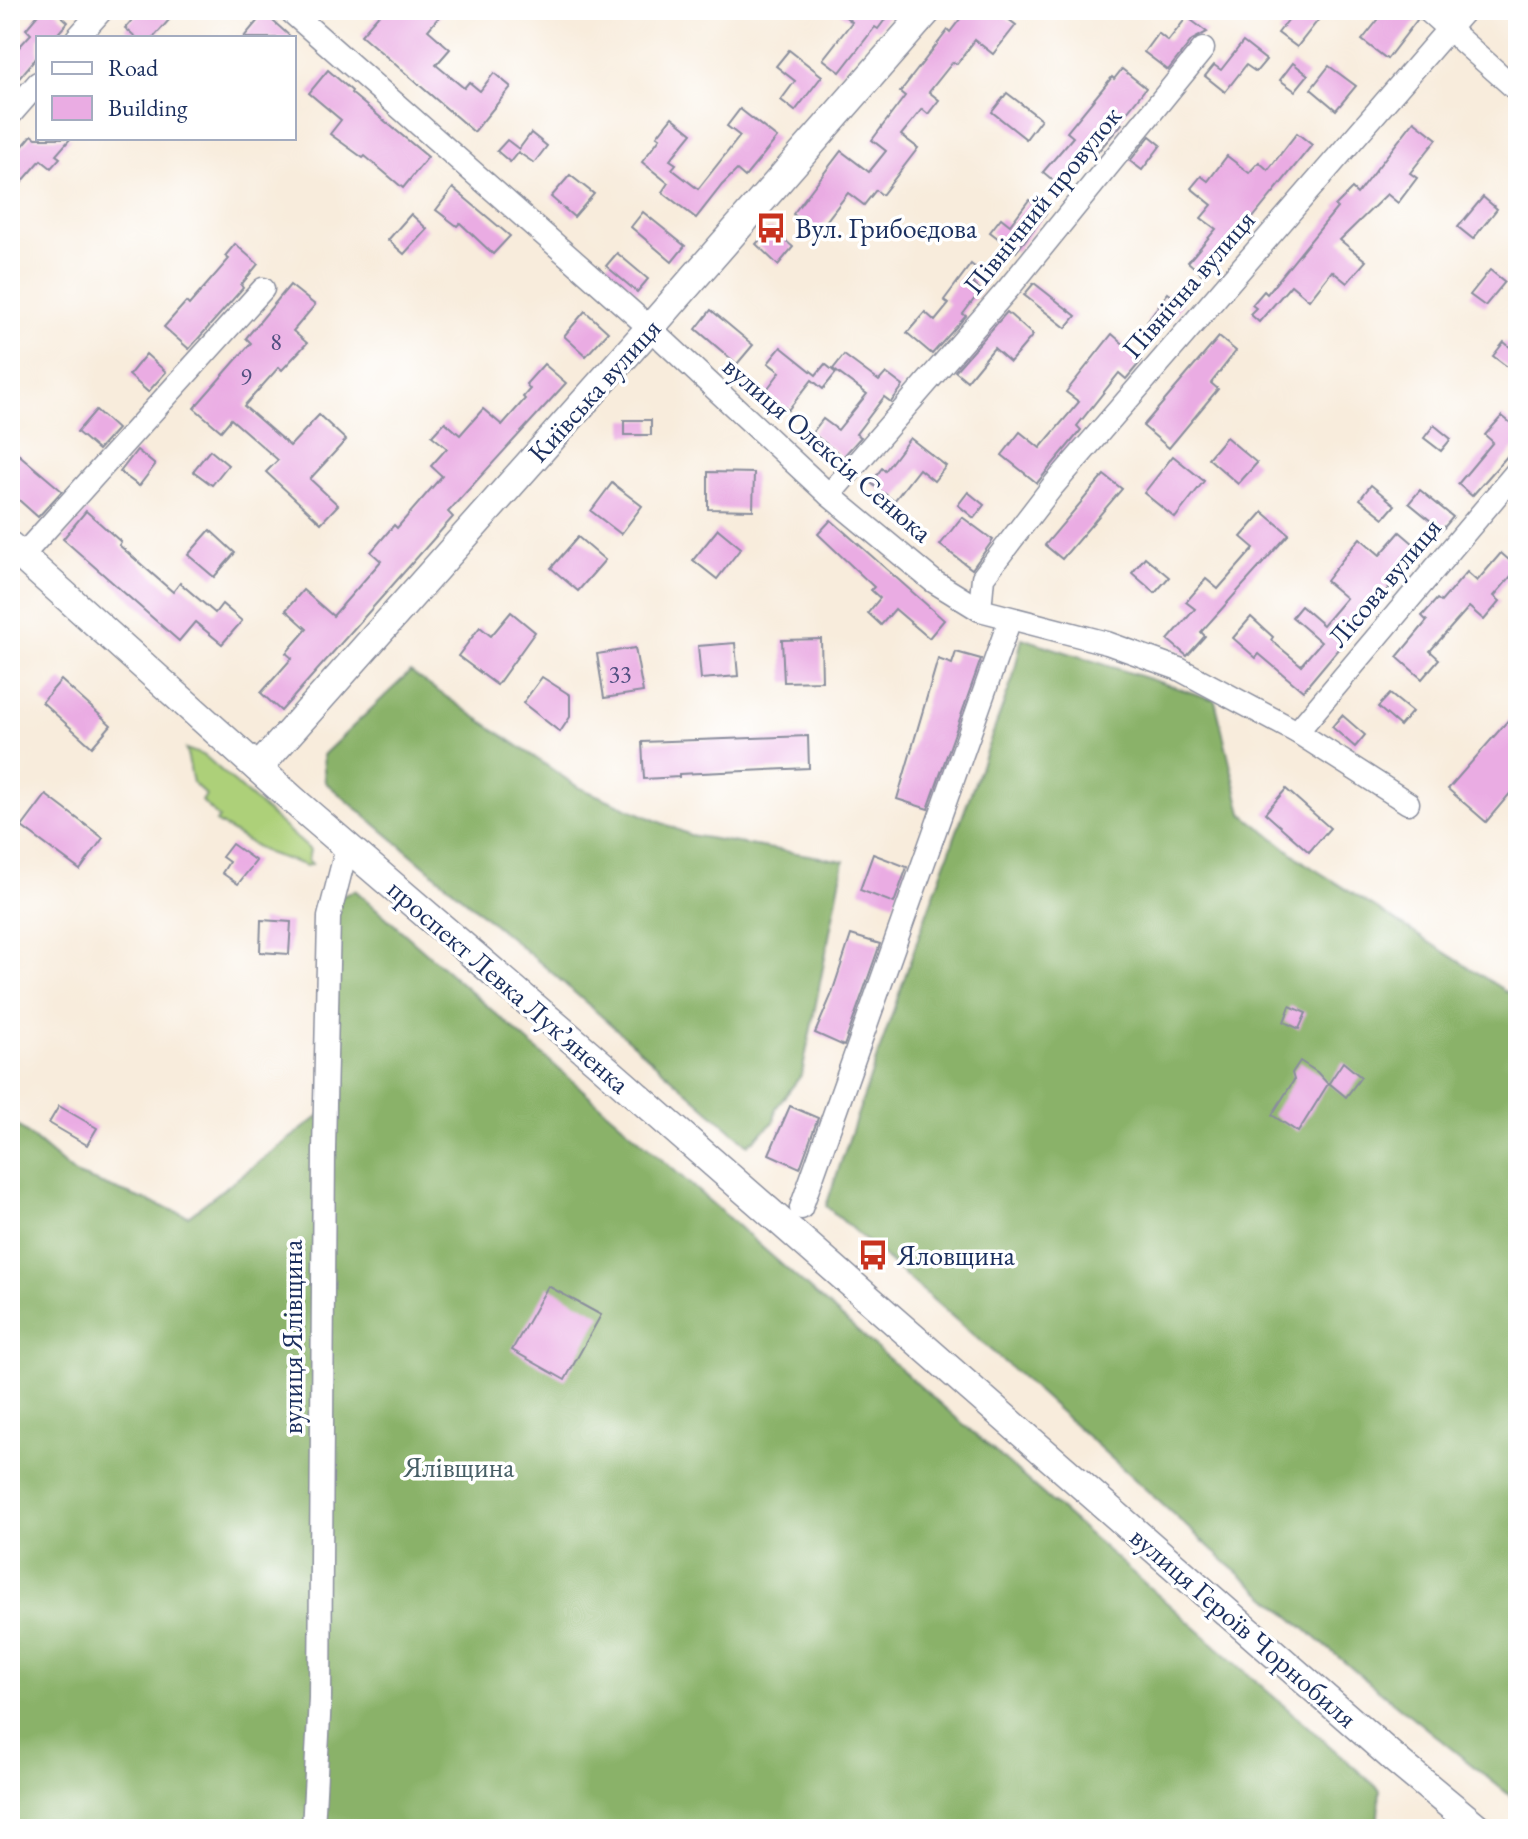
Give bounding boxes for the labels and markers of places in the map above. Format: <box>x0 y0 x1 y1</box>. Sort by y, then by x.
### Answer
place label: Вул. Грибоєдова <box>795 210 978 246</box>
bus stop icon: Вул. Грибоєдова <box>754 211 788 245</box>
place label: Яловщина <box>896 1237 1016 1273</box>
bus stop icon: Яловщина <box>856 1238 890 1272</box>

